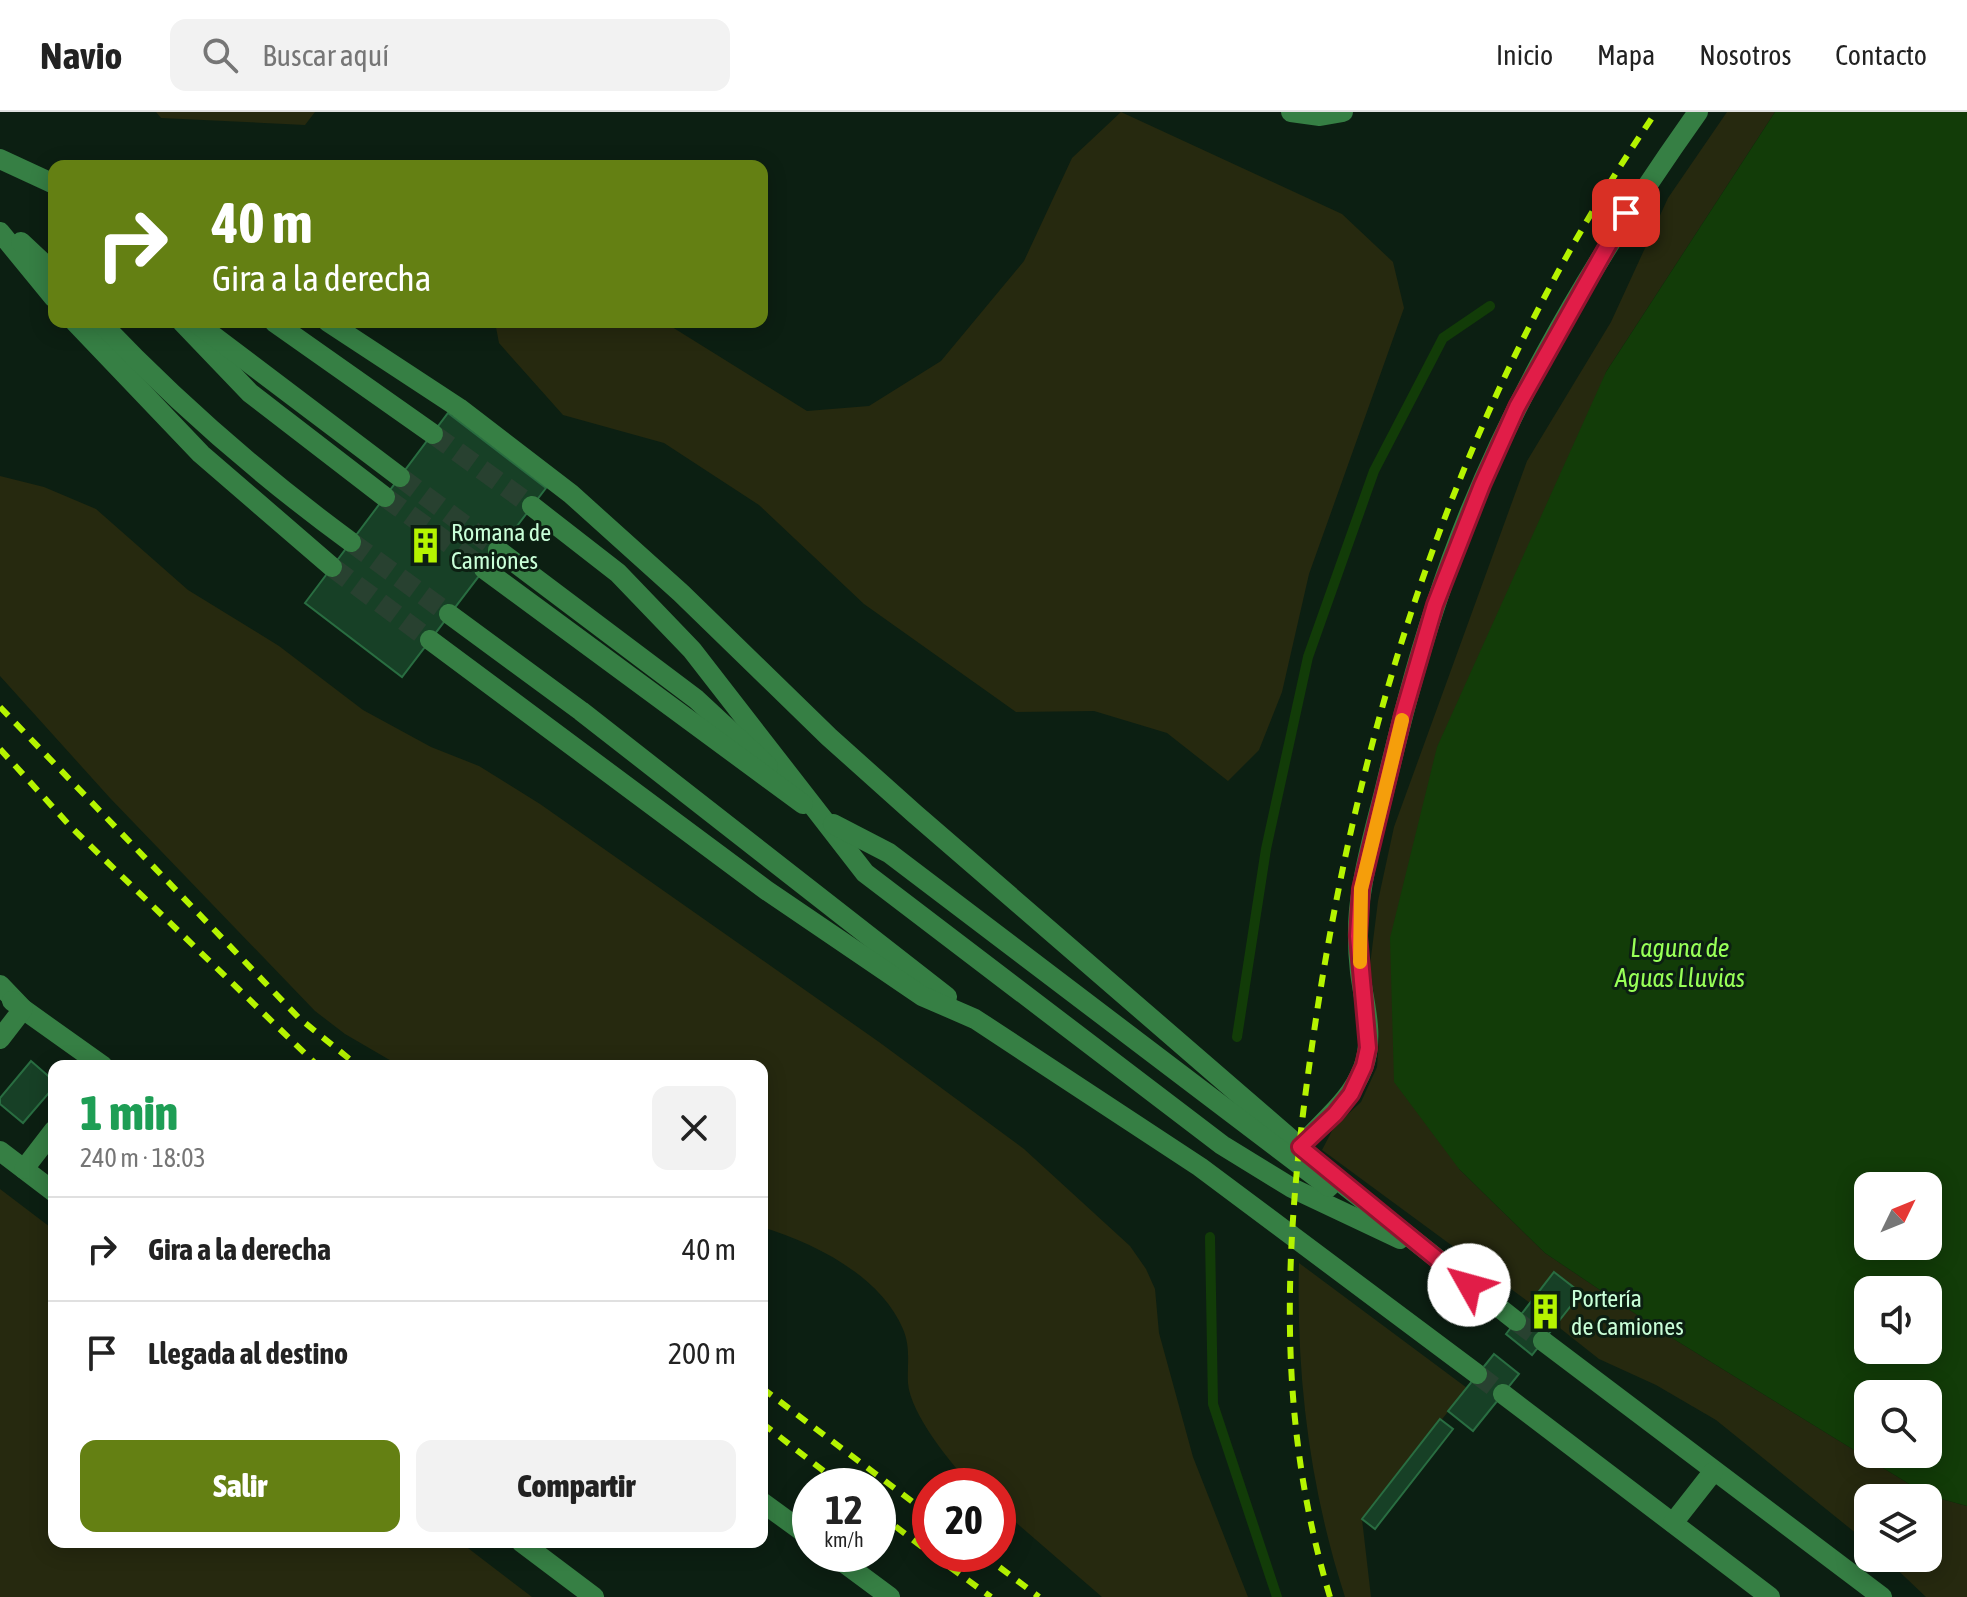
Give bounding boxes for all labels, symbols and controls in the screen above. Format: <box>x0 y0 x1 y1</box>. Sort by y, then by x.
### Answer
search box <box>170 19 730 91</box>
icon: search <box>198 33 242 77</box>
text: Navio <box>40 34 122 77</box>
text: Buscar aquí <box>262 38 389 72</box>
text: Inicio <box>1496 39 1553 71</box>
text: Mapa <box>1597 39 1655 71</box>
text: Nosotros <box>1699 39 1791 71</box>
text: Contacto <box>1835 39 1927 71</box>
pin <box>1592 179 1660 247</box>
text: 40 m <box>212 191 313 255</box>
icon: arrive <box>1604 191 1648 235</box>
icon: right <box>80 192 184 296</box>
text: Gira a la derecha <box>212 257 432 299</box>
place label: Romana de Camiones <box>451 519 551 574</box>
building icon: Romana de Camiones <box>406 527 444 565</box>
water label: Laguna de Aguas Lluvias <box>1614 933 1745 993</box>
text: 1 min <box>80 1085 178 1140</box>
button: close <box>652 1086 736 1170</box>
text: 240 m · 18:03 <box>80 1143 206 1173</box>
north arrow <box>1854 1172 1942 1260</box>
map controls <box>1854 1172 1942 1572</box>
icon: right <box>80 1227 124 1271</box>
text: Gira a la derecha <box>148 1232 331 1266</box>
text: 40 m <box>682 1232 736 1266</box>
position arrow <box>1427 1243 1511 1327</box>
button: sound <box>1854 1276 1942 1364</box>
place label: Portería de Camiones <box>1571 1285 1684 1340</box>
building icon: Portería de Camiones <box>1526 1293 1564 1331</box>
icon: arrive <box>80 1331 124 1375</box>
text: Llegada al destino <box>148 1336 348 1370</box>
text: 200 m <box>668 1336 736 1370</box>
button: search <box>1854 1380 1942 1468</box>
button: Salir <box>80 1440 400 1532</box>
button: Compartir <box>416 1440 736 1532</box>
speed limit sign: 20 <box>912 1468 1016 1572</box>
button: layers <box>1854 1484 1942 1572</box>
text: 12 <box>825 1487 863 1532</box>
text: km/h <box>824 1528 864 1551</box>

